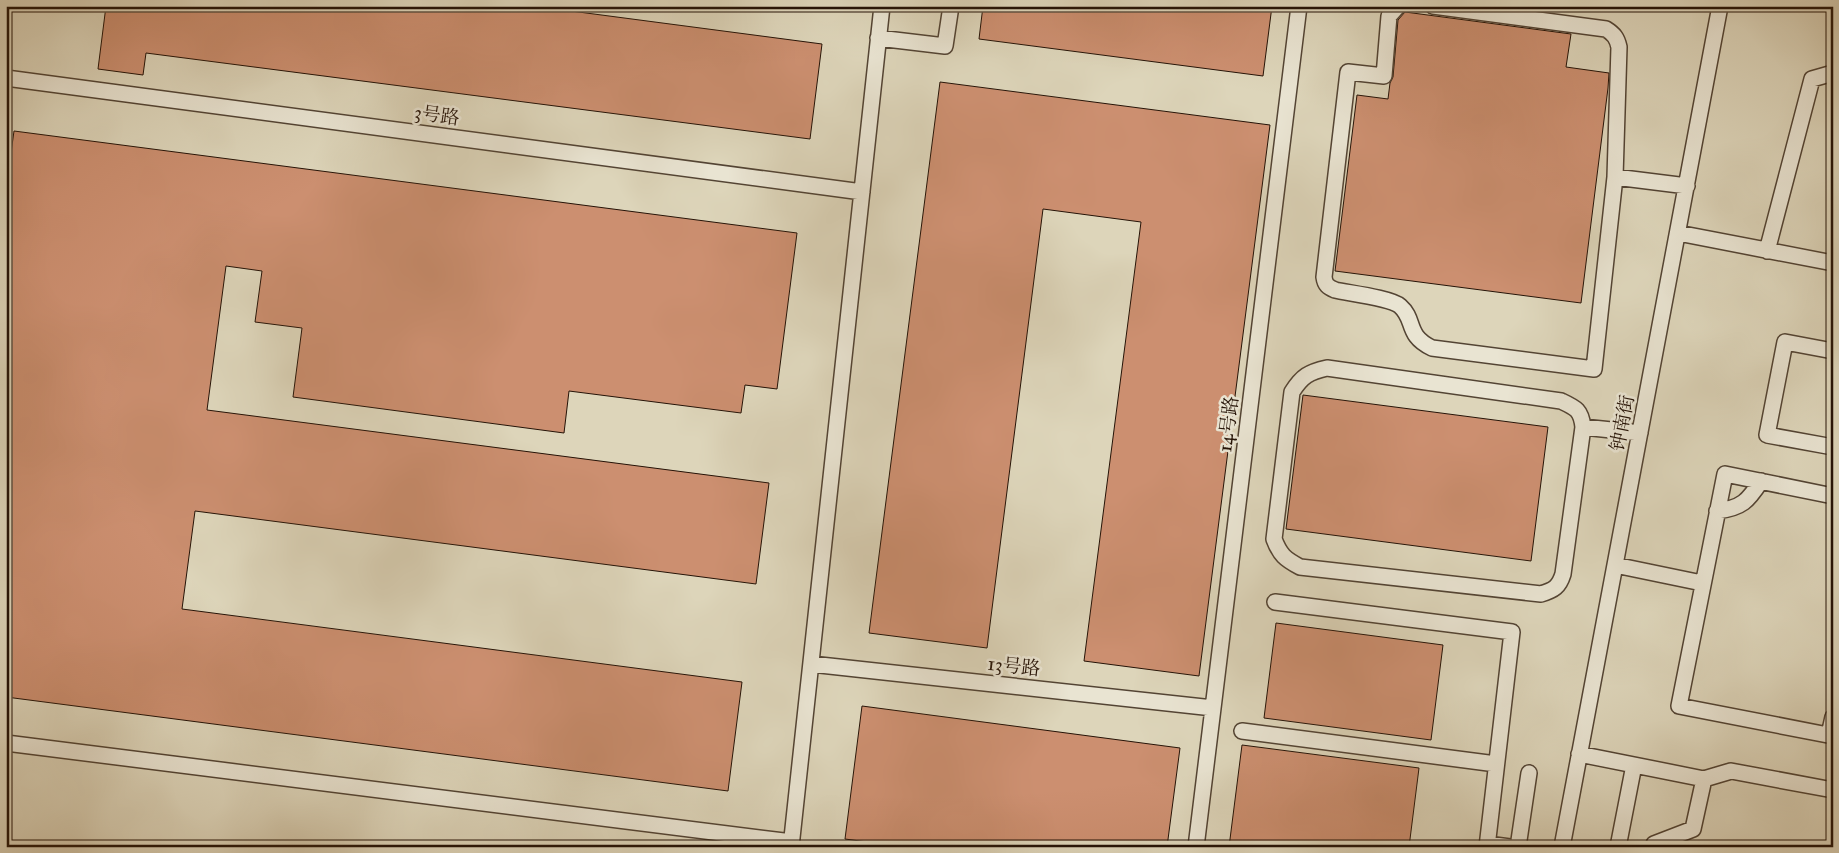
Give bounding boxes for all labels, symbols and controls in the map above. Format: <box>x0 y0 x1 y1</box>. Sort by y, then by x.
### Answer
street label: 3号路 <box>413 100 461 130</box>
street label: 钟南街 <box>1605 393 1639 453</box>
street label: 14号路 <box>1213 395 1243 453</box>
street label: 13号路 <box>986 652 1042 680</box>

